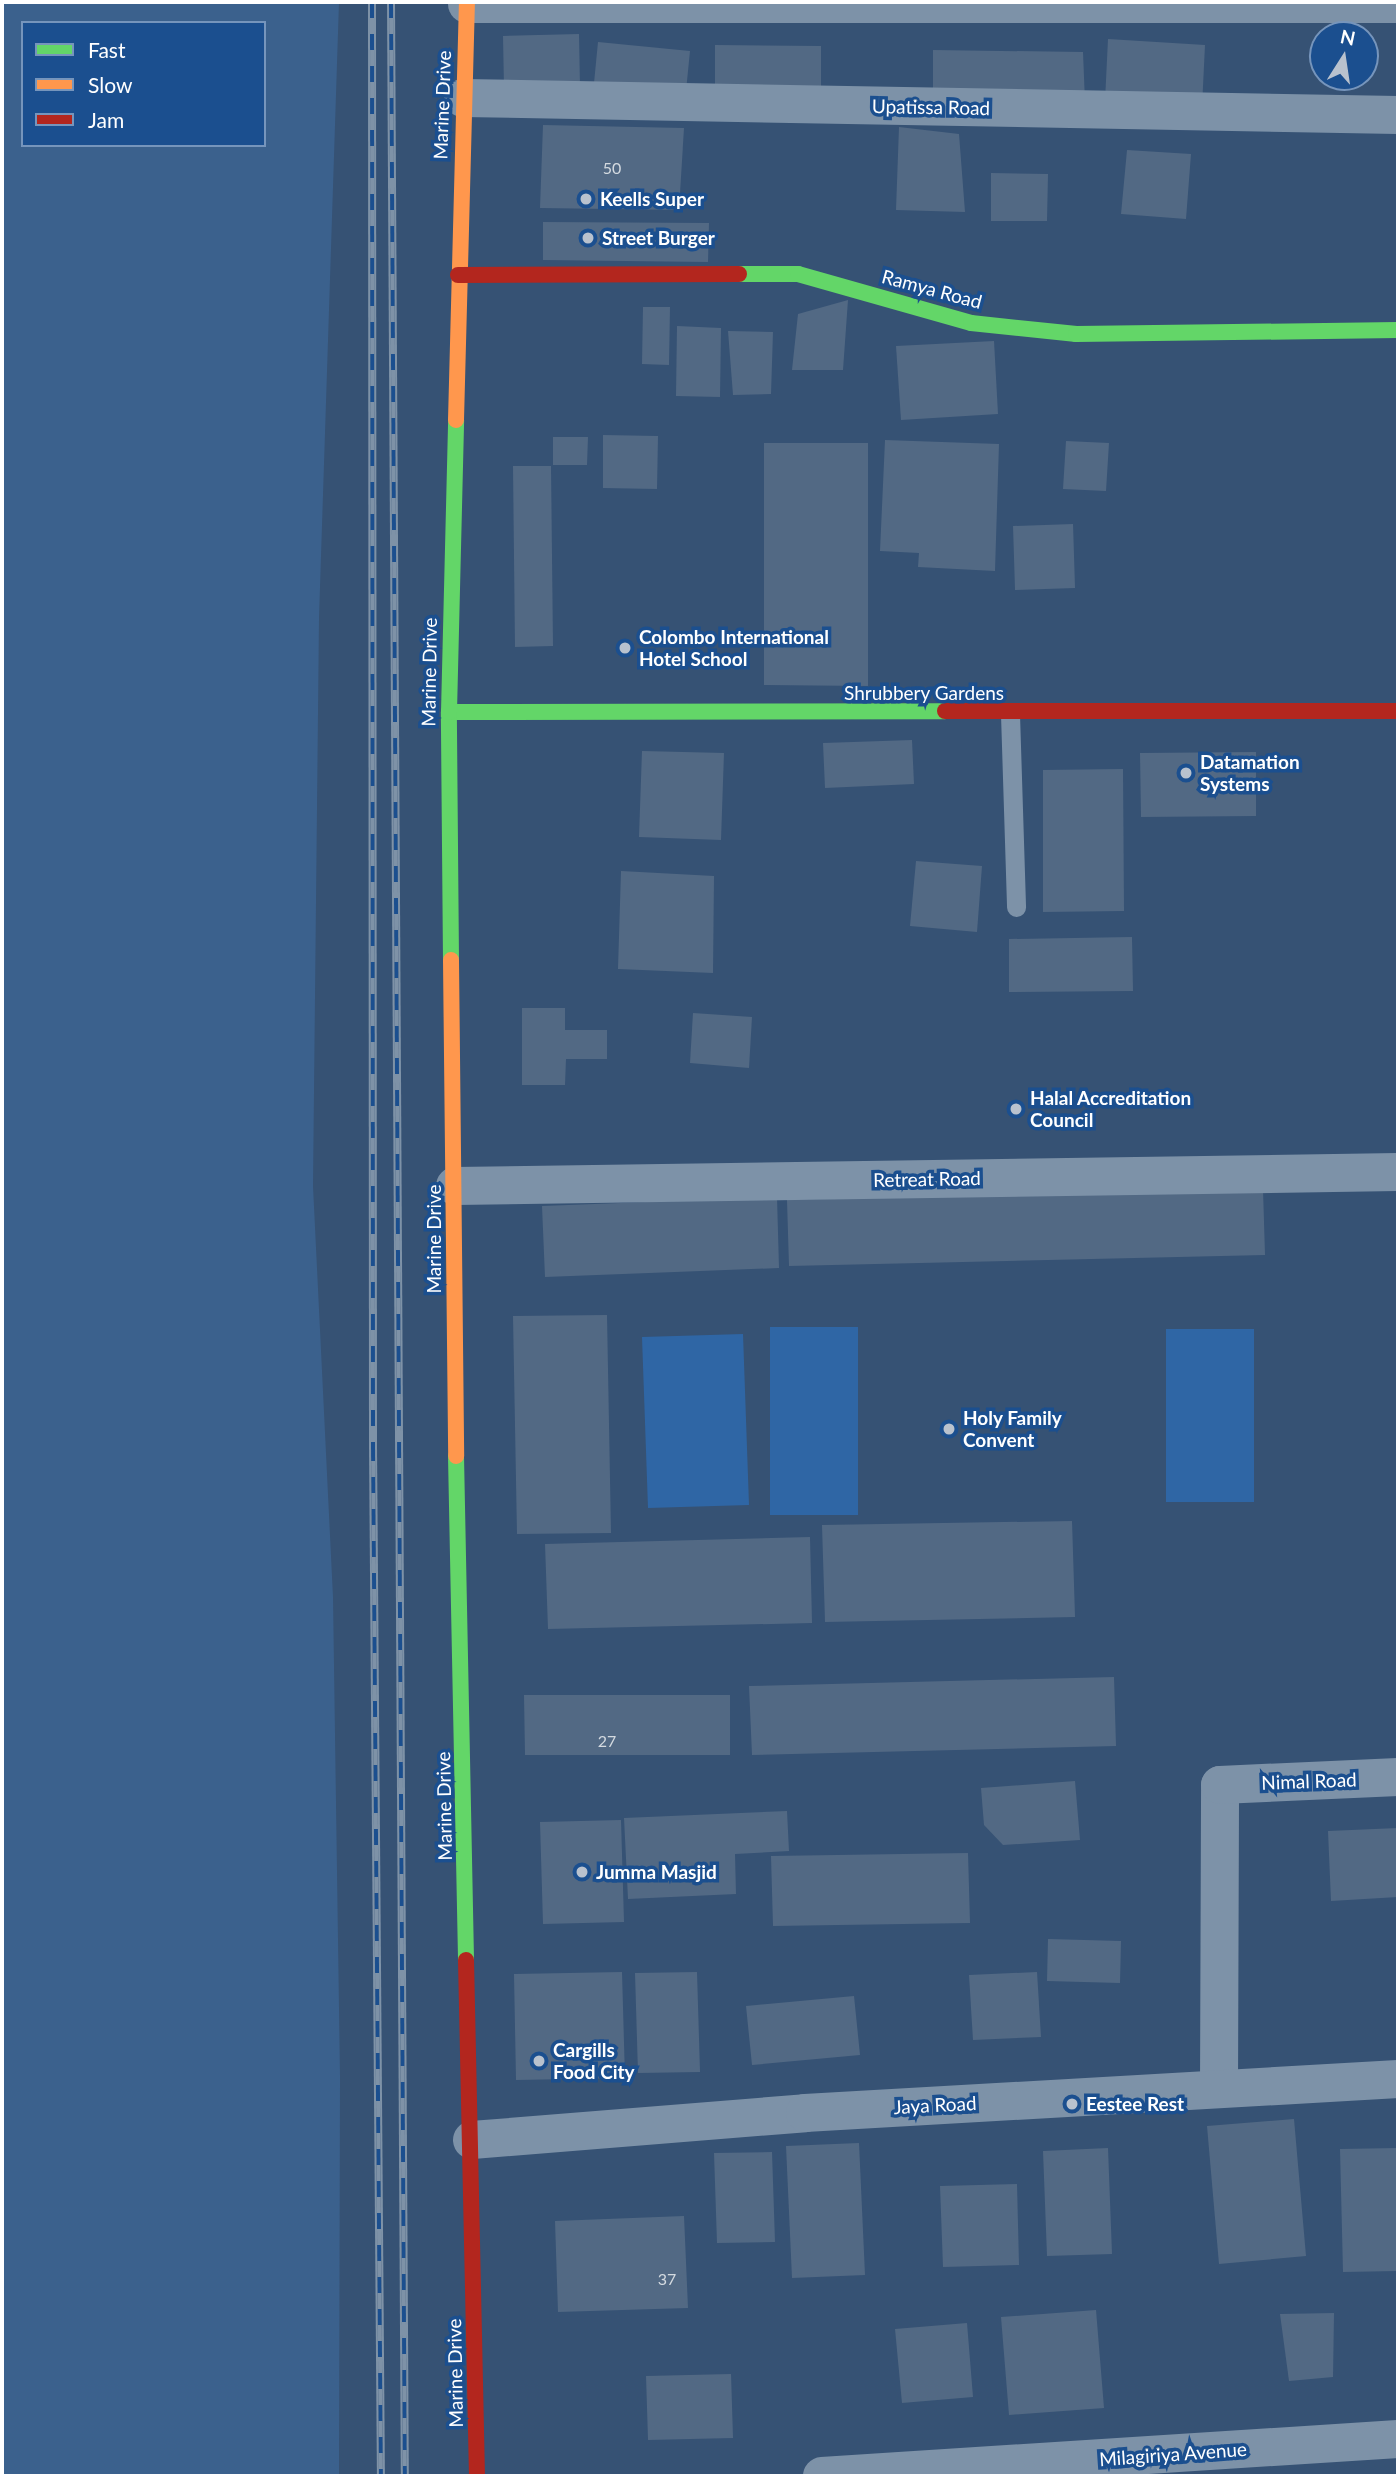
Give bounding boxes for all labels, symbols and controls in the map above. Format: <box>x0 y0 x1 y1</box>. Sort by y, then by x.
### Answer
legend <box>21 21 266 147</box>
north arrow <box>1309 21 1379 91</box>
text: N <box>1338 24 1358 50</box>
text: Fast <box>88 37 125 62</box>
street label: Marine Drive <box>429 50 455 160</box>
text: Slow <box>88 72 132 97</box>
street label: Upatissa Road <box>872 95 990 119</box>
text: Jam <box>88 107 124 132</box>
house number: 50 <box>603 158 621 178</box>
place label: Keells Super <box>600 188 704 210</box>
marker: Keells Super <box>578 191 594 207</box>
place label: Street Burger <box>602 227 715 249</box>
marker: Street Burger <box>580 230 596 246</box>
street label: Ramya Road <box>879 265 985 313</box>
street label: Marine Drive <box>417 617 441 727</box>
place label: Colombo International Hotel School <box>639 626 829 670</box>
marker: Colombo International Hotel School <box>617 640 633 656</box>
street label: Shrubbery Gardens <box>844 682 1004 704</box>
place label: Datamation Systems <box>1200 751 1300 795</box>
marker: Datamation Systems <box>1178 765 1194 781</box>
place label: Halal Accreditation Council <box>1030 1087 1192 1131</box>
marker: Halal Accreditation Council <box>1008 1101 1024 1117</box>
street label: Retreat Road <box>873 1167 981 1191</box>
street label: Marine Drive <box>423 1184 445 1294</box>
place label: Holy Family Convent <box>963 1407 1062 1451</box>
marker: Holy Family Convent <box>941 1421 957 1437</box>
house number: 27 <box>598 1731 616 1751</box>
street label: Marine Drive <box>432 1751 456 1861</box>
street label: Nimal Road <box>1261 1768 1357 1794</box>
place label: Jumma Masjid <box>596 1861 717 1883</box>
marker: Jumma Masjid <box>574 1864 590 1880</box>
place label: Cargills Food City <box>553 2039 635 2083</box>
marker: Cargills Food City <box>531 2053 547 2069</box>
street label: Jaya Road <box>893 2091 977 2119</box>
place label: Eestee Rest <box>1086 2093 1184 2115</box>
marker: Eestee Rest <box>1064 2096 1080 2112</box>
house number: 37 <box>658 2269 676 2289</box>
street label: Marine Drive <box>443 2318 467 2428</box>
street label: Milagiriya Avenue <box>1098 2437 1248 2471</box>

